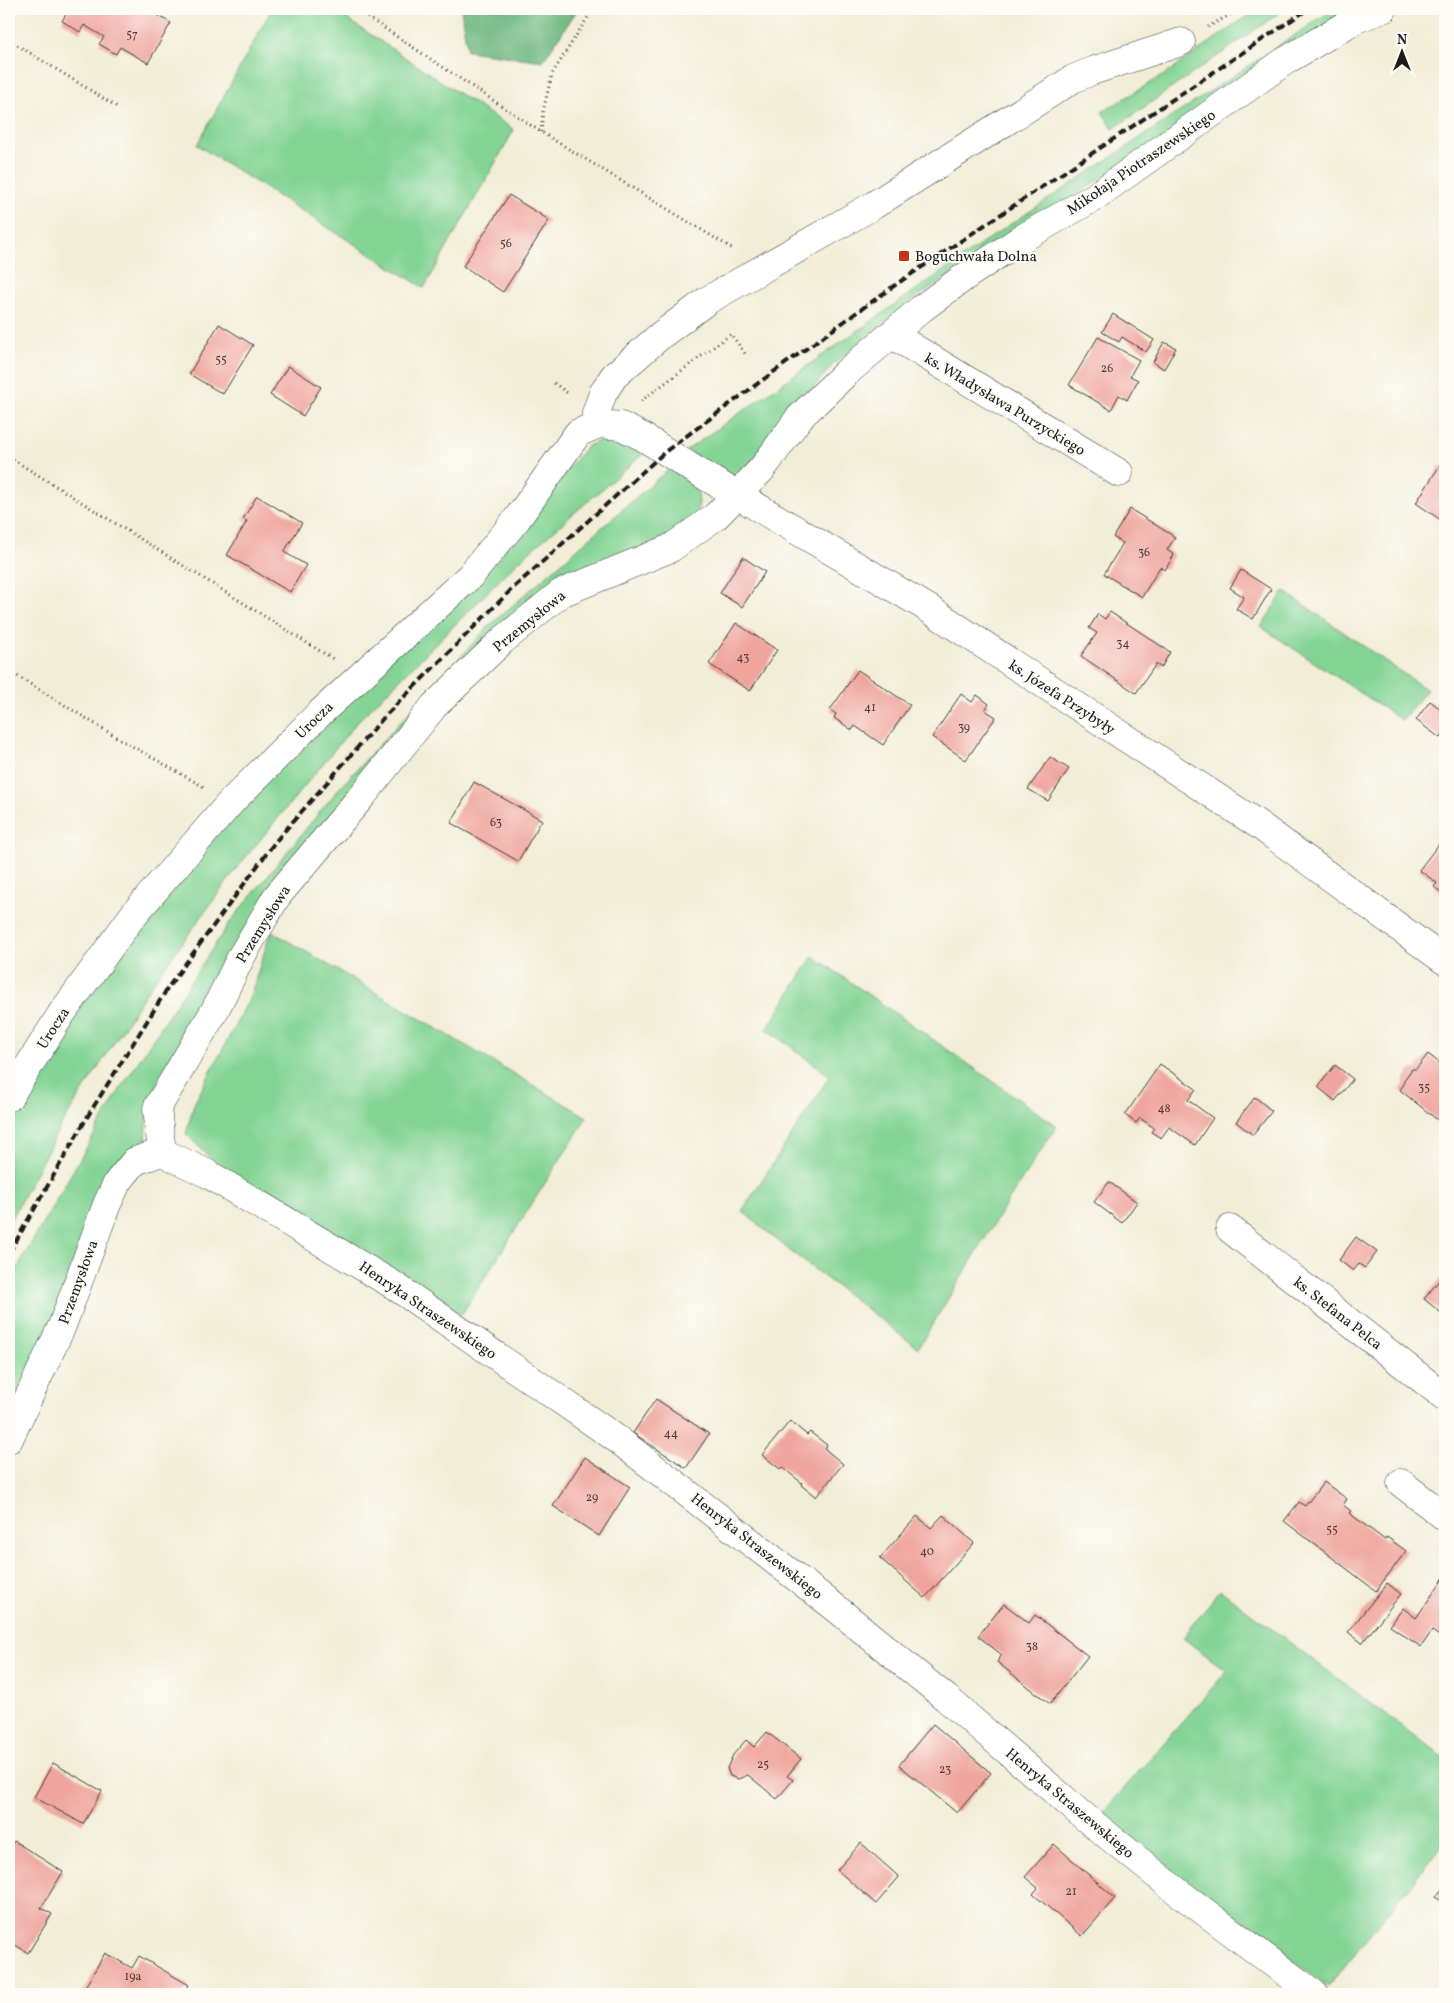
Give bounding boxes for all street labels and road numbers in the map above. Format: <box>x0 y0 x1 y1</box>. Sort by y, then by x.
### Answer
street label: Mikołaja Piotraszewskiego <box>1063 105 1220 221</box>
street label: ks. Władysława Purzyckiego <box>920 349 1089 462</box>
street label: Przemysłowa <box>489 586 571 658</box>
street label: ks. Józefa Przybyły <box>1004 656 1119 741</box>
street label: Urocza <box>291 698 339 745</box>
street label: Przemysłowa <box>232 882 297 968</box>
street label: Urocza <box>33 1004 76 1054</box>
street label: Przemysłowa <box>54 1237 104 1328</box>
street label: Henryka Straszewskiego <box>354 1257 500 1365</box>
street label: ks. Stefana Pelca <box>1288 1273 1386 1356</box>
street label: Henryka Straszewskiego <box>686 1489 826 1605</box>
street label: Henryka Straszewskiego <box>1000 1744 1138 1864</box>

